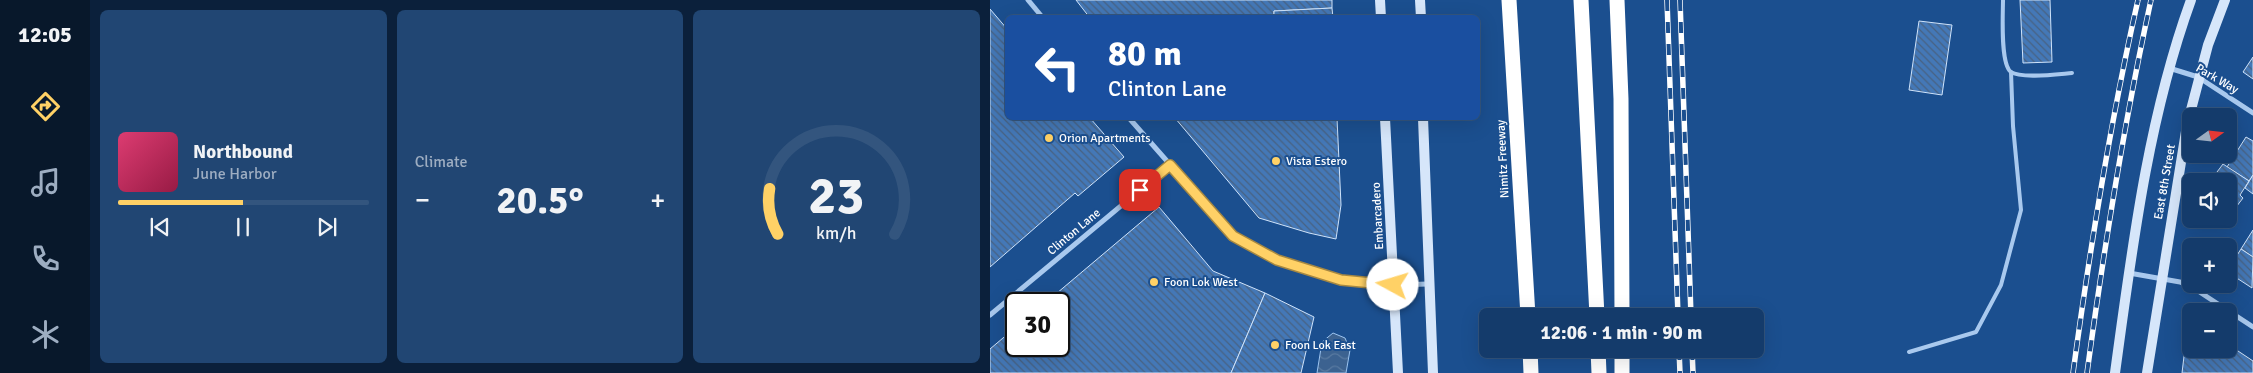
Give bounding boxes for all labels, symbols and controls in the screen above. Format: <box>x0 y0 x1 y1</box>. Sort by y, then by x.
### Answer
text: 12:05 <box>18 21 72 48</box>
text: 80 m <box>1108 32 1182 75</box>
icon: left <box>1025 35 1090 100</box>
street label: Park Way <box>2193 61 2241 97</box>
text: Clinton Lane <box>1108 75 1227 102</box>
icon: directions <box>28 89 63 124</box>
north arrow <box>2182 108 2238 162</box>
map controls <box>2182 108 2237 358</box>
street label: Nimitz Freeway <box>1493 119 1513 199</box>
place label: Orion Apartments <box>1059 131 1150 146</box>
marker: Orion Apartments <box>1043 132 1055 144</box>
text: Northbound <box>193 140 293 164</box>
street label: East 8th Street <box>2151 143 2179 221</box>
text: Climate <box>415 152 467 172</box>
place label: Vista Estero <box>1286 154 1347 169</box>
marker: Vista Estero <box>1270 155 1282 167</box>
text: June Harbor <box>193 164 277 184</box>
text: 23 <box>809 164 865 228</box>
icon: music <box>28 165 63 200</box>
pin <box>1119 169 1161 211</box>
button: sound <box>2182 173 2237 228</box>
icon: arrive <box>1126 176 1154 204</box>
text: 20.5° <box>496 177 584 224</box>
street label: Embarcadero <box>1369 182 1387 250</box>
text: − <box>415 183 430 217</box>
text: + <box>650 183 665 217</box>
street label: Clinton Lane <box>1044 205 1104 259</box>
icon: previous <box>146 213 174 241</box>
icon: pause <box>229 213 257 241</box>
icon: next <box>313 213 341 241</box>
text: km/h <box>816 222 857 244</box>
button: + <box>2182 238 2237 293</box>
icon: phone <box>28 241 63 276</box>
position arrow <box>1366 258 1418 310</box>
place label: Foon Lok West <box>1164 275 1238 290</box>
marker: Foon Lok West <box>1148 276 1160 288</box>
speed limit sign: 30 <box>1005 292 1070 357</box>
button: − <box>2182 303 2237 358</box>
icon: climate <box>28 317 63 352</box>
text: 12:06 · 1 min · 90 m <box>1541 321 1702 345</box>
place label: Foon Lok East <box>1285 338 1356 353</box>
marker: Foon Lok East <box>1269 339 1281 351</box>

